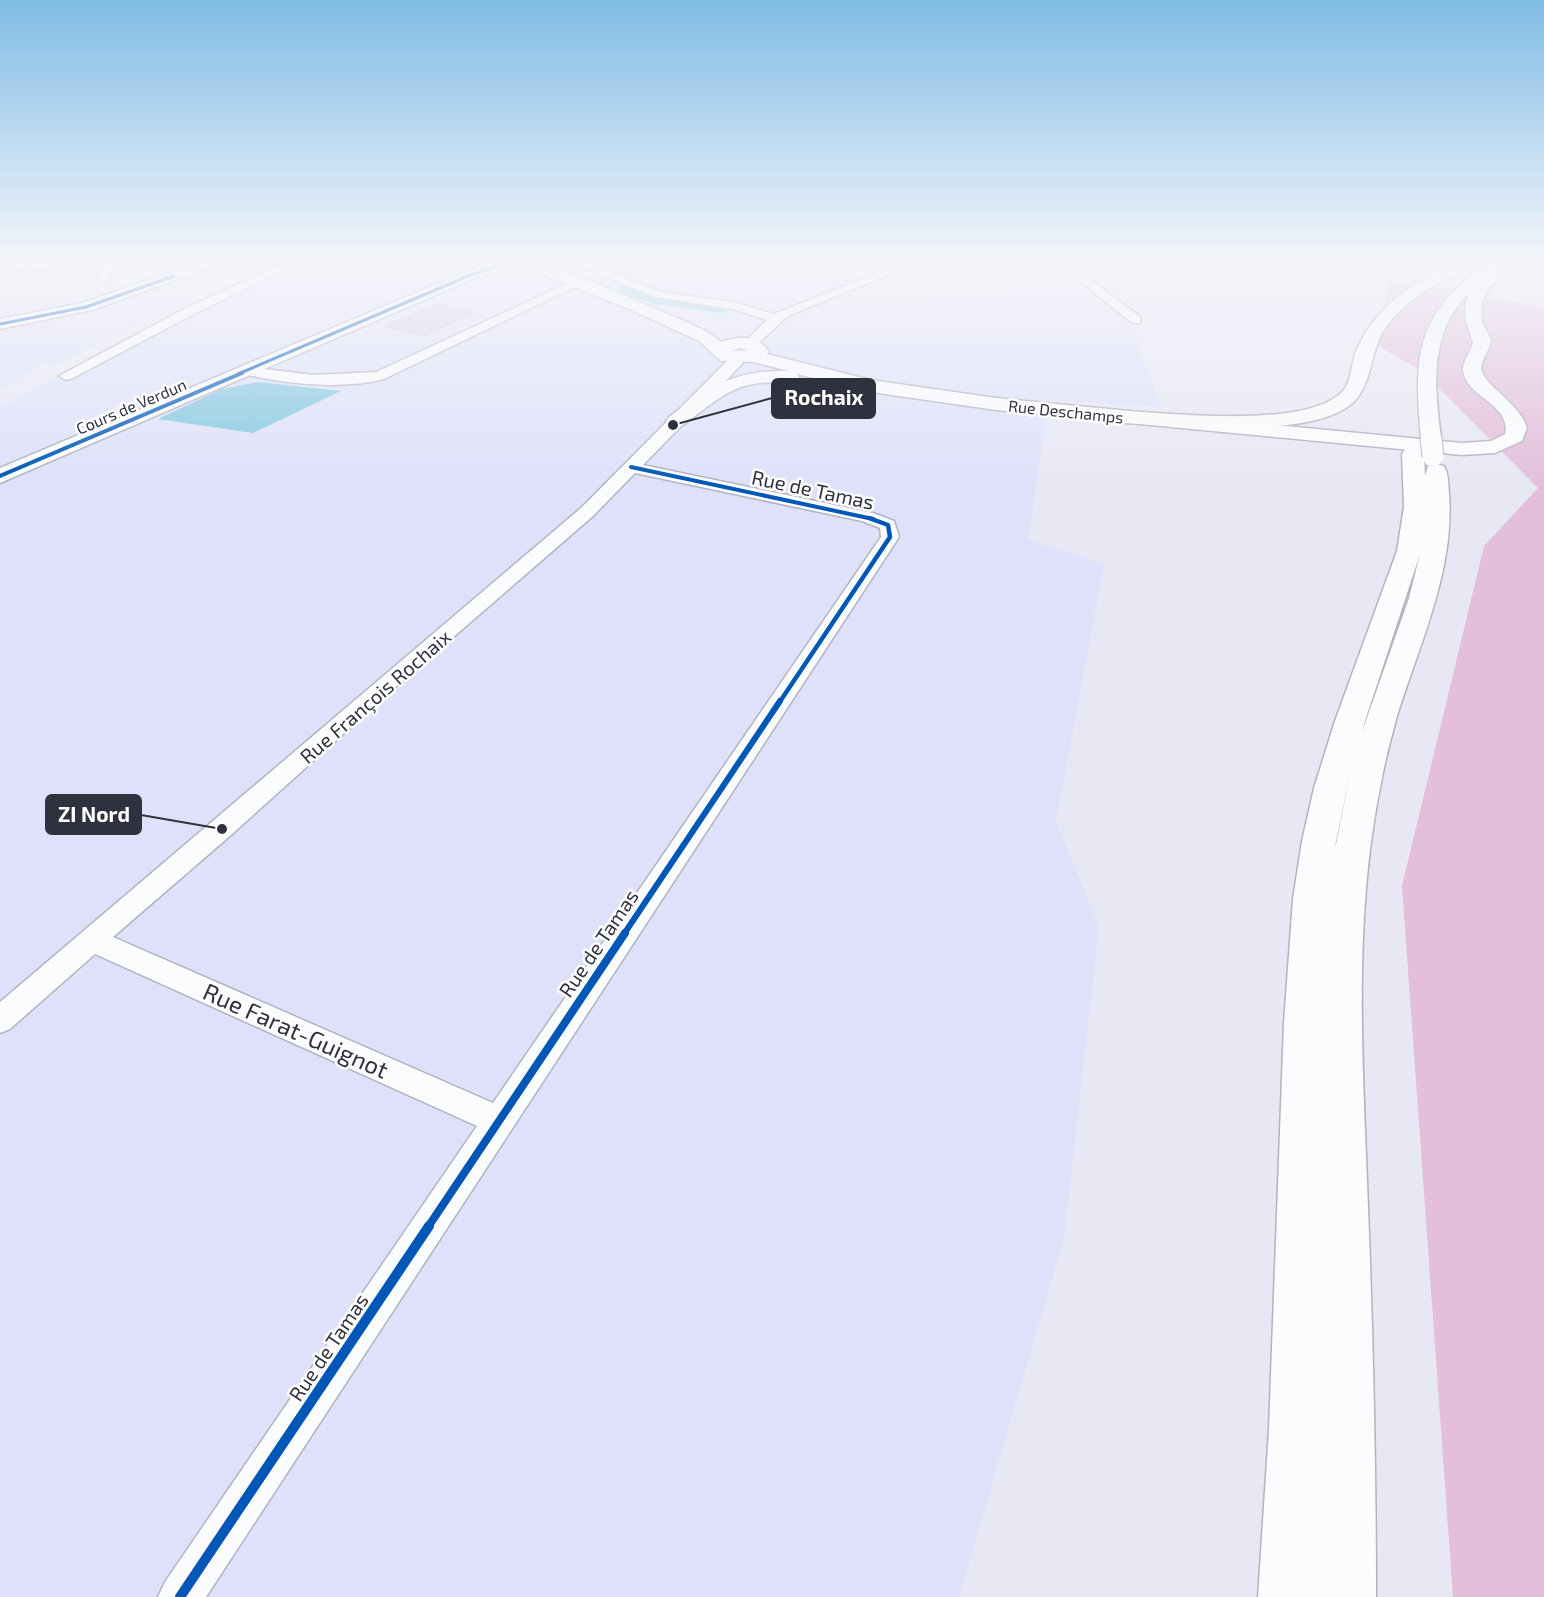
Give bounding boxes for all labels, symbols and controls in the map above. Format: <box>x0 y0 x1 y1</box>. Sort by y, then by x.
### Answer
street label: Cours de Verdun <box>73 374 189 438</box>
callout: Rochaix <box>772 379 875 418</box>
text: Rochaix <box>785 384 864 409</box>
street label: Rue Deschamps <box>1007 395 1125 427</box>
street label: Rue de Tamas <box>750 464 876 514</box>
street label: Rue François Rochaix <box>295 624 456 769</box>
callout: ZI Nord <box>46 795 141 834</box>
text: ZI Nord <box>58 801 130 826</box>
street label: Rue de Tamas <box>553 885 643 1001</box>
street label: Rue Farat-Guignot <box>199 976 393 1084</box>
street label: Rue de Tamas <box>283 1289 373 1405</box>

